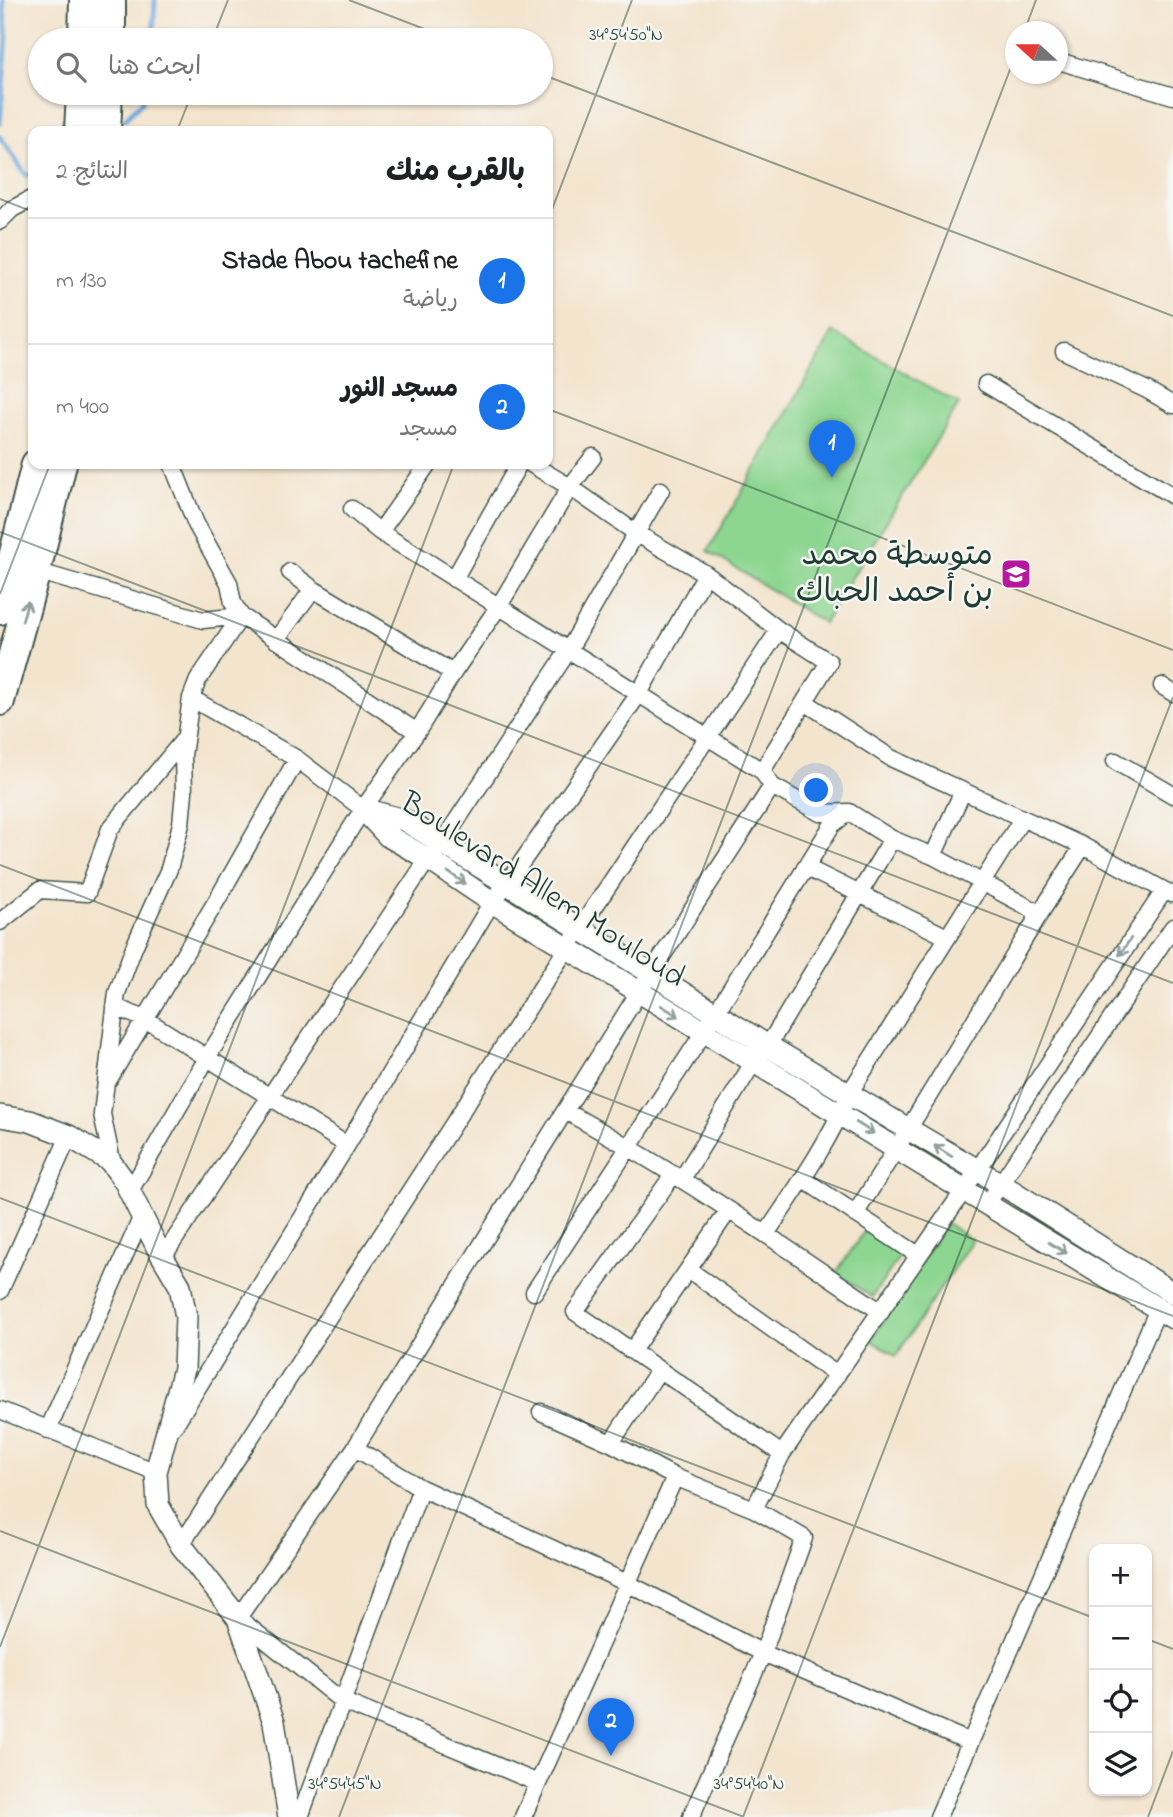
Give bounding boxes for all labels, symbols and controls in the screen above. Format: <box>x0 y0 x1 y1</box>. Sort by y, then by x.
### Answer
north arrow <box>1005 21 1068 84</box>
text: 34°54'50"N <box>589 23 663 49</box>
search box <box>28 28 553 105</box>
icon: search <box>52 48 90 86</box>
text: ابحث هنا <box>108 49 201 87</box>
text: بالقرب منك <box>386 151 525 195</box>
text: النتائج: 2 <box>56 156 128 189</box>
text: Stade Abou tachefine <box>222 243 458 281</box>
text: 130 m <box>56 265 106 298</box>
text: 1 <box>498 265 506 298</box>
text: رياضة <box>403 284 458 317</box>
text: مسجد النور <box>341 371 458 409</box>
text: 400 m <box>56 391 109 424</box>
text: 2 <box>496 391 508 424</box>
text: مسجد <box>399 413 458 446</box>
pin: 1 <box>809 420 855 478</box>
place label: متوسطة محمد بن أحمد الحباك <box>796 533 993 617</box>
school or university icon: متوسطة محمد بن أحمد الحباك <box>999 557 1033 591</box>
one-way arrow <box>19 600 32 623</box>
your location <box>799 773 833 807</box>
street label: Boulevard Allem Mouloud <box>389 780 694 1001</box>
one-way arrow <box>447 871 466 886</box>
one-way arrow <box>1118 937 1133 956</box>
one-way arrow <box>659 1005 679 1019</box>
one-way arrow <box>854 1122 874 1136</box>
one-way arrow <box>933 1143 953 1157</box>
one-way arrow <box>1048 1241 1068 1255</box>
map controls <box>1089 1544 1152 1796</box>
button: + <box>1089 1544 1152 1607</box>
button: − <box>1089 1607 1152 1670</box>
button: locate <box>1089 1670 1152 1733</box>
pin: 2 <box>588 1698 634 1756</box>
button: layers <box>1089 1733 1152 1796</box>
text: 34°54'45"N <box>308 1772 382 1798</box>
text: 34°54'40"N <box>714 1772 784 1798</box>

